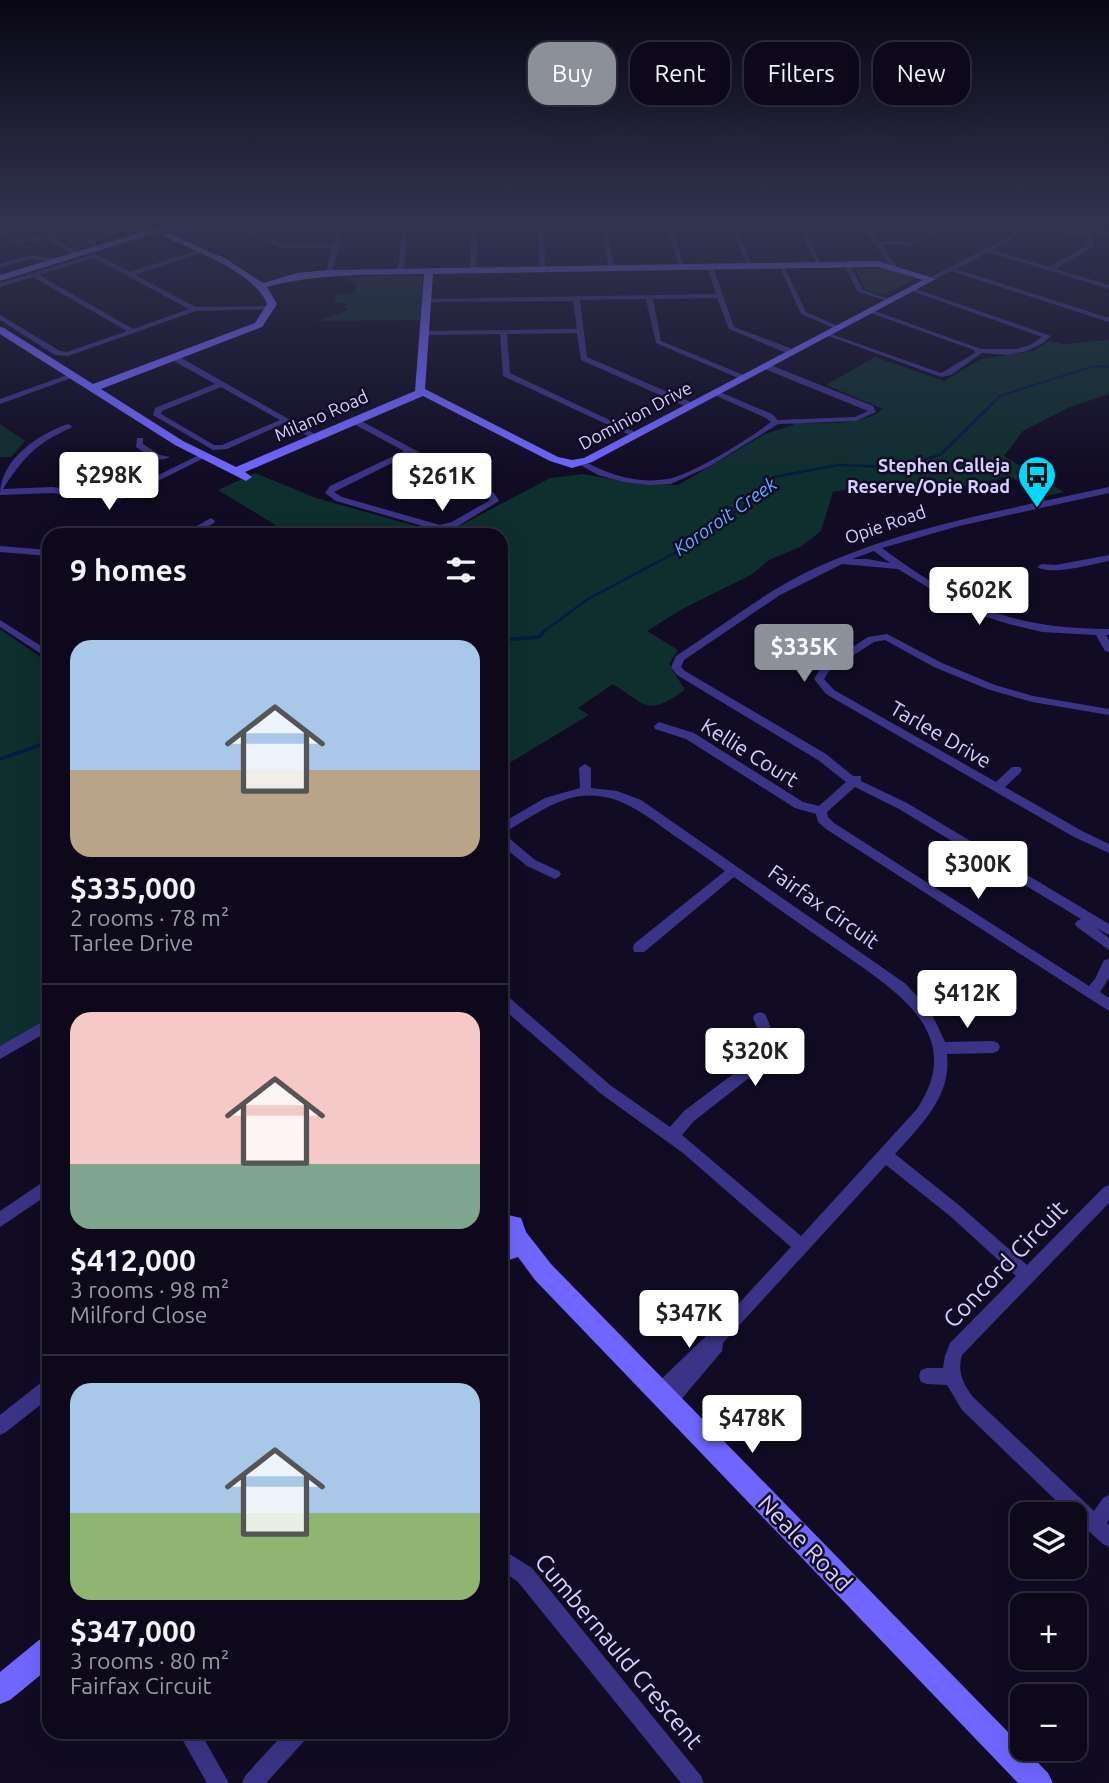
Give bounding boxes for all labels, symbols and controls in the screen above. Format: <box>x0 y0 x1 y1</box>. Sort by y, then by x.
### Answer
chip: Buy <box>528 42 616 105</box>
chip: Rent <box>630 42 730 105</box>
chip: Filters <box>744 42 859 105</box>
chip: New <box>873 42 970 105</box>
street label: Dominion Drive <box>575 377 695 453</box>
street label: Milano Road <box>271 385 371 445</box>
pin: $298K <box>60 452 158 512</box>
pin: $261K <box>393 454 491 513</box>
bus stop icon: Stephen Calleja Reserve/Opie Road <box>1016 454 1058 509</box>
place label: Stephen Calleja Reserve/Opie Road <box>847 455 1010 496</box>
text: $298K <box>75 462 143 487</box>
text: $261K <box>408 463 476 488</box>
water label: Kororoit Creek <box>669 472 781 560</box>
street label: Opie Road <box>842 501 928 547</box>
icon: filters <box>442 551 480 589</box>
text: 9 homes <box>70 553 187 587</box>
pin: $602K <box>930 568 1028 627</box>
text: $602K <box>945 577 1013 602</box>
pin: $335K <box>755 624 853 684</box>
text: $335K <box>770 634 838 659</box>
icon: home <box>212 686 338 812</box>
street label: Tarlee Drive <box>886 695 996 773</box>
street label: Kellie Court <box>697 713 803 791</box>
pin: $300K <box>929 842 1027 901</box>
text: $300K <box>944 851 1012 876</box>
street label: Fairfax Circuit <box>764 859 884 953</box>
text: $335,000 <box>70 871 196 905</box>
text: 2 rooms · 78 m² <box>70 905 229 930</box>
text: Tarlee Drive <box>70 930 194 955</box>
pin: $412K <box>918 970 1016 1030</box>
text: $412K <box>933 980 1001 1005</box>
pin: $320K <box>706 1028 804 1088</box>
text: $320K <box>721 1038 789 1063</box>
icon: home <box>212 1058 338 1184</box>
street label: Concord Circuit <box>938 1195 1073 1333</box>
text: $412,000 <box>70 1243 196 1277</box>
text: 3 rooms · 98 m² <box>70 1277 229 1302</box>
pin: $347K <box>640 1290 738 1350</box>
text: $347K <box>655 1300 723 1325</box>
text: Milford Close <box>70 1302 207 1327</box>
pin: $478K <box>703 1396 801 1455</box>
text: $478K <box>718 1405 786 1430</box>
icon: home <box>212 1429 338 1555</box>
street label: Neale Road <box>753 1489 857 1597</box>
map controls <box>1010 1502 1087 1761</box>
button: layers <box>1010 1502 1087 1579</box>
street label: Cumbernauld Crescent <box>530 1548 709 1754</box>
button: + <box>1010 1593 1087 1670</box>
text: $347,000 <box>70 1614 196 1648</box>
text: 3 rooms · 80 m² <box>70 1648 229 1673</box>
text: Fairfax Circuit <box>70 1673 212 1698</box>
button: − <box>1010 1684 1087 1761</box>

